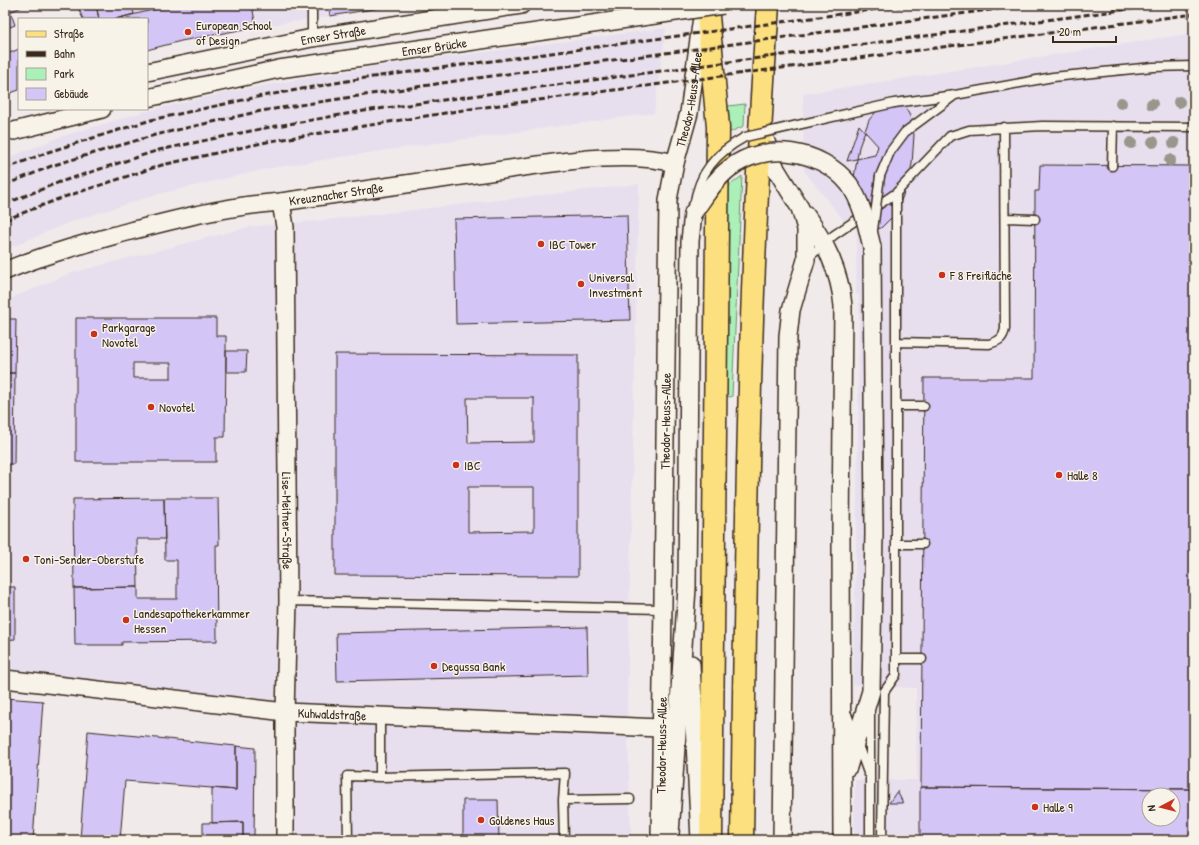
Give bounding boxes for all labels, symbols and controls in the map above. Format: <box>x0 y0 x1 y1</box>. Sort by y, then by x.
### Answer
place label: European School of Design <box>196 16 273 49</box>
legend <box>18 18 148 110</box>
scale bar <box>1053 18 1116 44</box>
street label: Emser Straße <box>299 21 367 49</box>
text: 20 m <box>1059 23 1081 40</box>
text: Straße <box>54 25 84 42</box>
marker: European School of Design <box>183 27 193 37</box>
street label: Emser Brücke <box>401 33 468 60</box>
text: Bahn <box>54 45 75 62</box>
street label: Theodor-Heuss-Allee <box>671 51 706 149</box>
text: Park <box>54 65 74 82</box>
text: Gebäude <box>54 85 89 102</box>
street label: Kreuznacher Straße <box>288 178 384 210</box>
place label: IBC Tower <box>549 235 596 253</box>
marker: IBC Tower <box>536 239 546 249</box>
place label: F 8 Freifläche <box>949 266 1012 284</box>
place label: Universal Investment <box>589 268 643 301</box>
marker: F 8 Freifläche <box>937 270 947 280</box>
marker: Universal Investment <box>576 279 586 289</box>
place label: Parkgarage Novotel <box>102 318 156 351</box>
marker: Parkgarage Novotel <box>89 329 99 339</box>
street label: Theodor-Heuss-Allee <box>656 373 675 470</box>
place label: Novotel <box>159 398 195 416</box>
marker: Novotel <box>146 402 156 412</box>
place label: IBC <box>464 456 481 474</box>
marker: IBC <box>451 460 461 470</box>
place label: Halle 8 <box>1067 466 1098 484</box>
marker: Halle 8 <box>1054 470 1064 480</box>
street label: Lise-Meitner-Straße <box>278 472 297 570</box>
place label: Toni-Sender-Oberstufe <box>34 550 144 568</box>
marker: Toni-Sender-Oberstufe <box>21 554 31 564</box>
place label: Landesapothekerkammer Hessen <box>134 604 250 637</box>
marker: Landesapothekerkammer Hessen <box>121 615 131 625</box>
place label: Degussa Bank <box>442 657 506 675</box>
marker: Degussa Bank <box>429 661 439 671</box>
street label: Theodor-Heuss-Allee <box>652 697 671 793</box>
street label: Kuhwaldstraße <box>297 704 367 724</box>
north arrow <box>1141 787 1181 827</box>
place label: Halle 9 <box>1043 798 1073 816</box>
marker: Halle 9 <box>1030 802 1040 812</box>
text: N <box>1144 804 1158 812</box>
place label: Goldenes Haus <box>489 811 555 829</box>
marker: Goldenes Haus <box>476 815 486 825</box>

